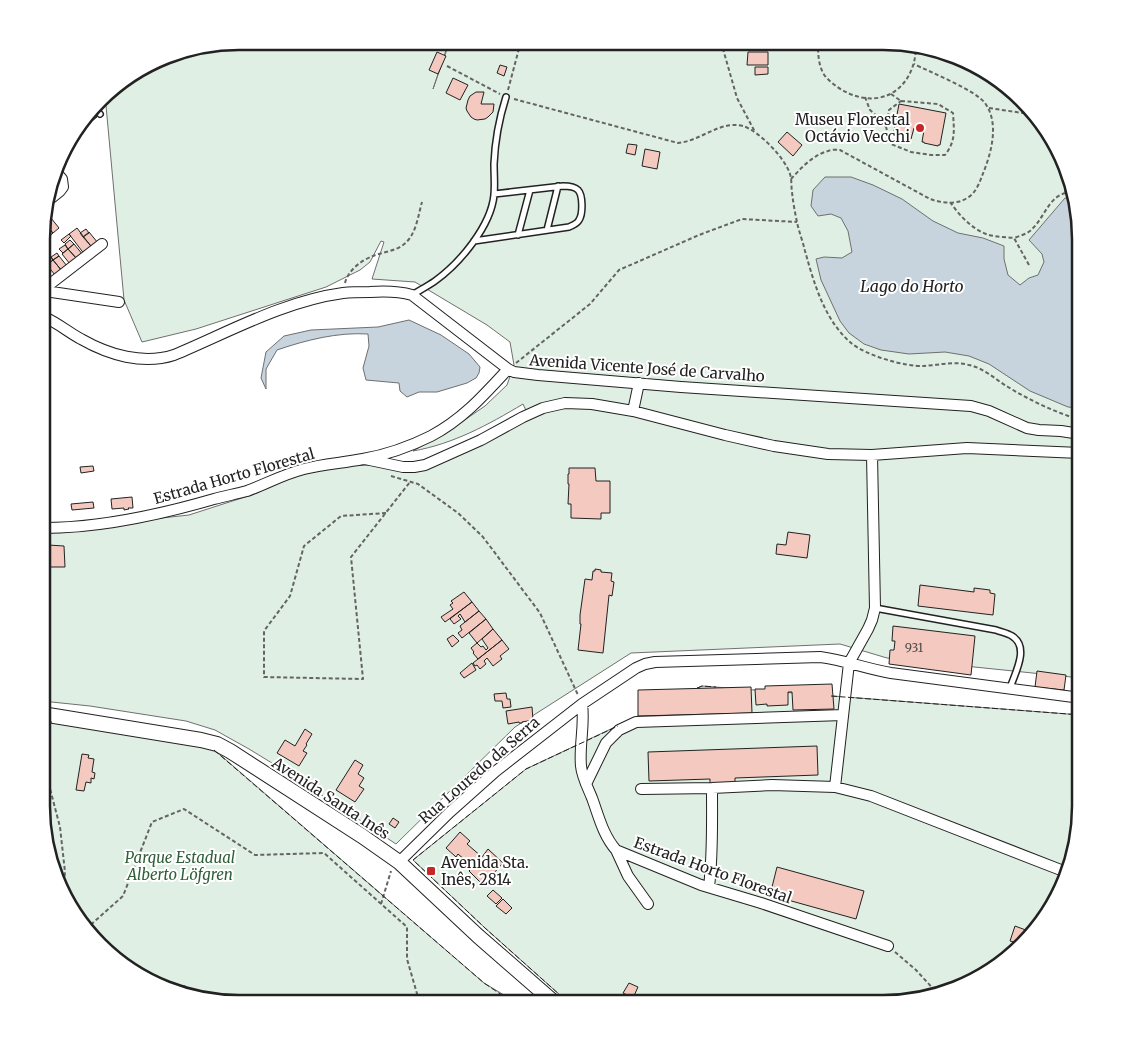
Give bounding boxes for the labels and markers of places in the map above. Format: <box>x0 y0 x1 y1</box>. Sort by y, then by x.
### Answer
place label: Museu Florestal Octávio Vecchi <box>795 110 910 146</box>
marker: Museu Florestal Octávio Vecchi <box>914 122 926 134</box>
place label: Avenida Sta. Inês, 2814 <box>440 853 529 889</box>
marker: Avenida Sta. Inês, 2814 <box>425 865 437 877</box>

